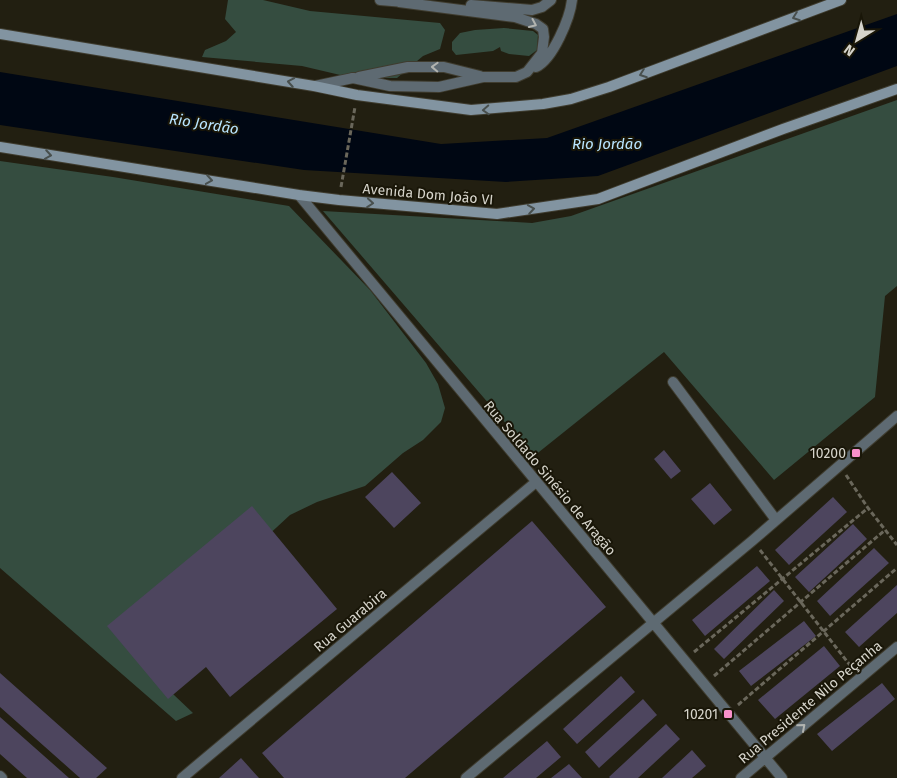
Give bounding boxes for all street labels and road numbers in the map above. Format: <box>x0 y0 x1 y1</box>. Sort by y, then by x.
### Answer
street label: Avenida Dom João VI <box>362 180 494 209</box>
street label: Rua Soldado Sinésio de Aragão <box>480 397 619 559</box>
street label: Rua Guarabira <box>310 585 390 656</box>
street label: Rua Presidente Nilo Peçanha <box>735 637 886 767</box>

